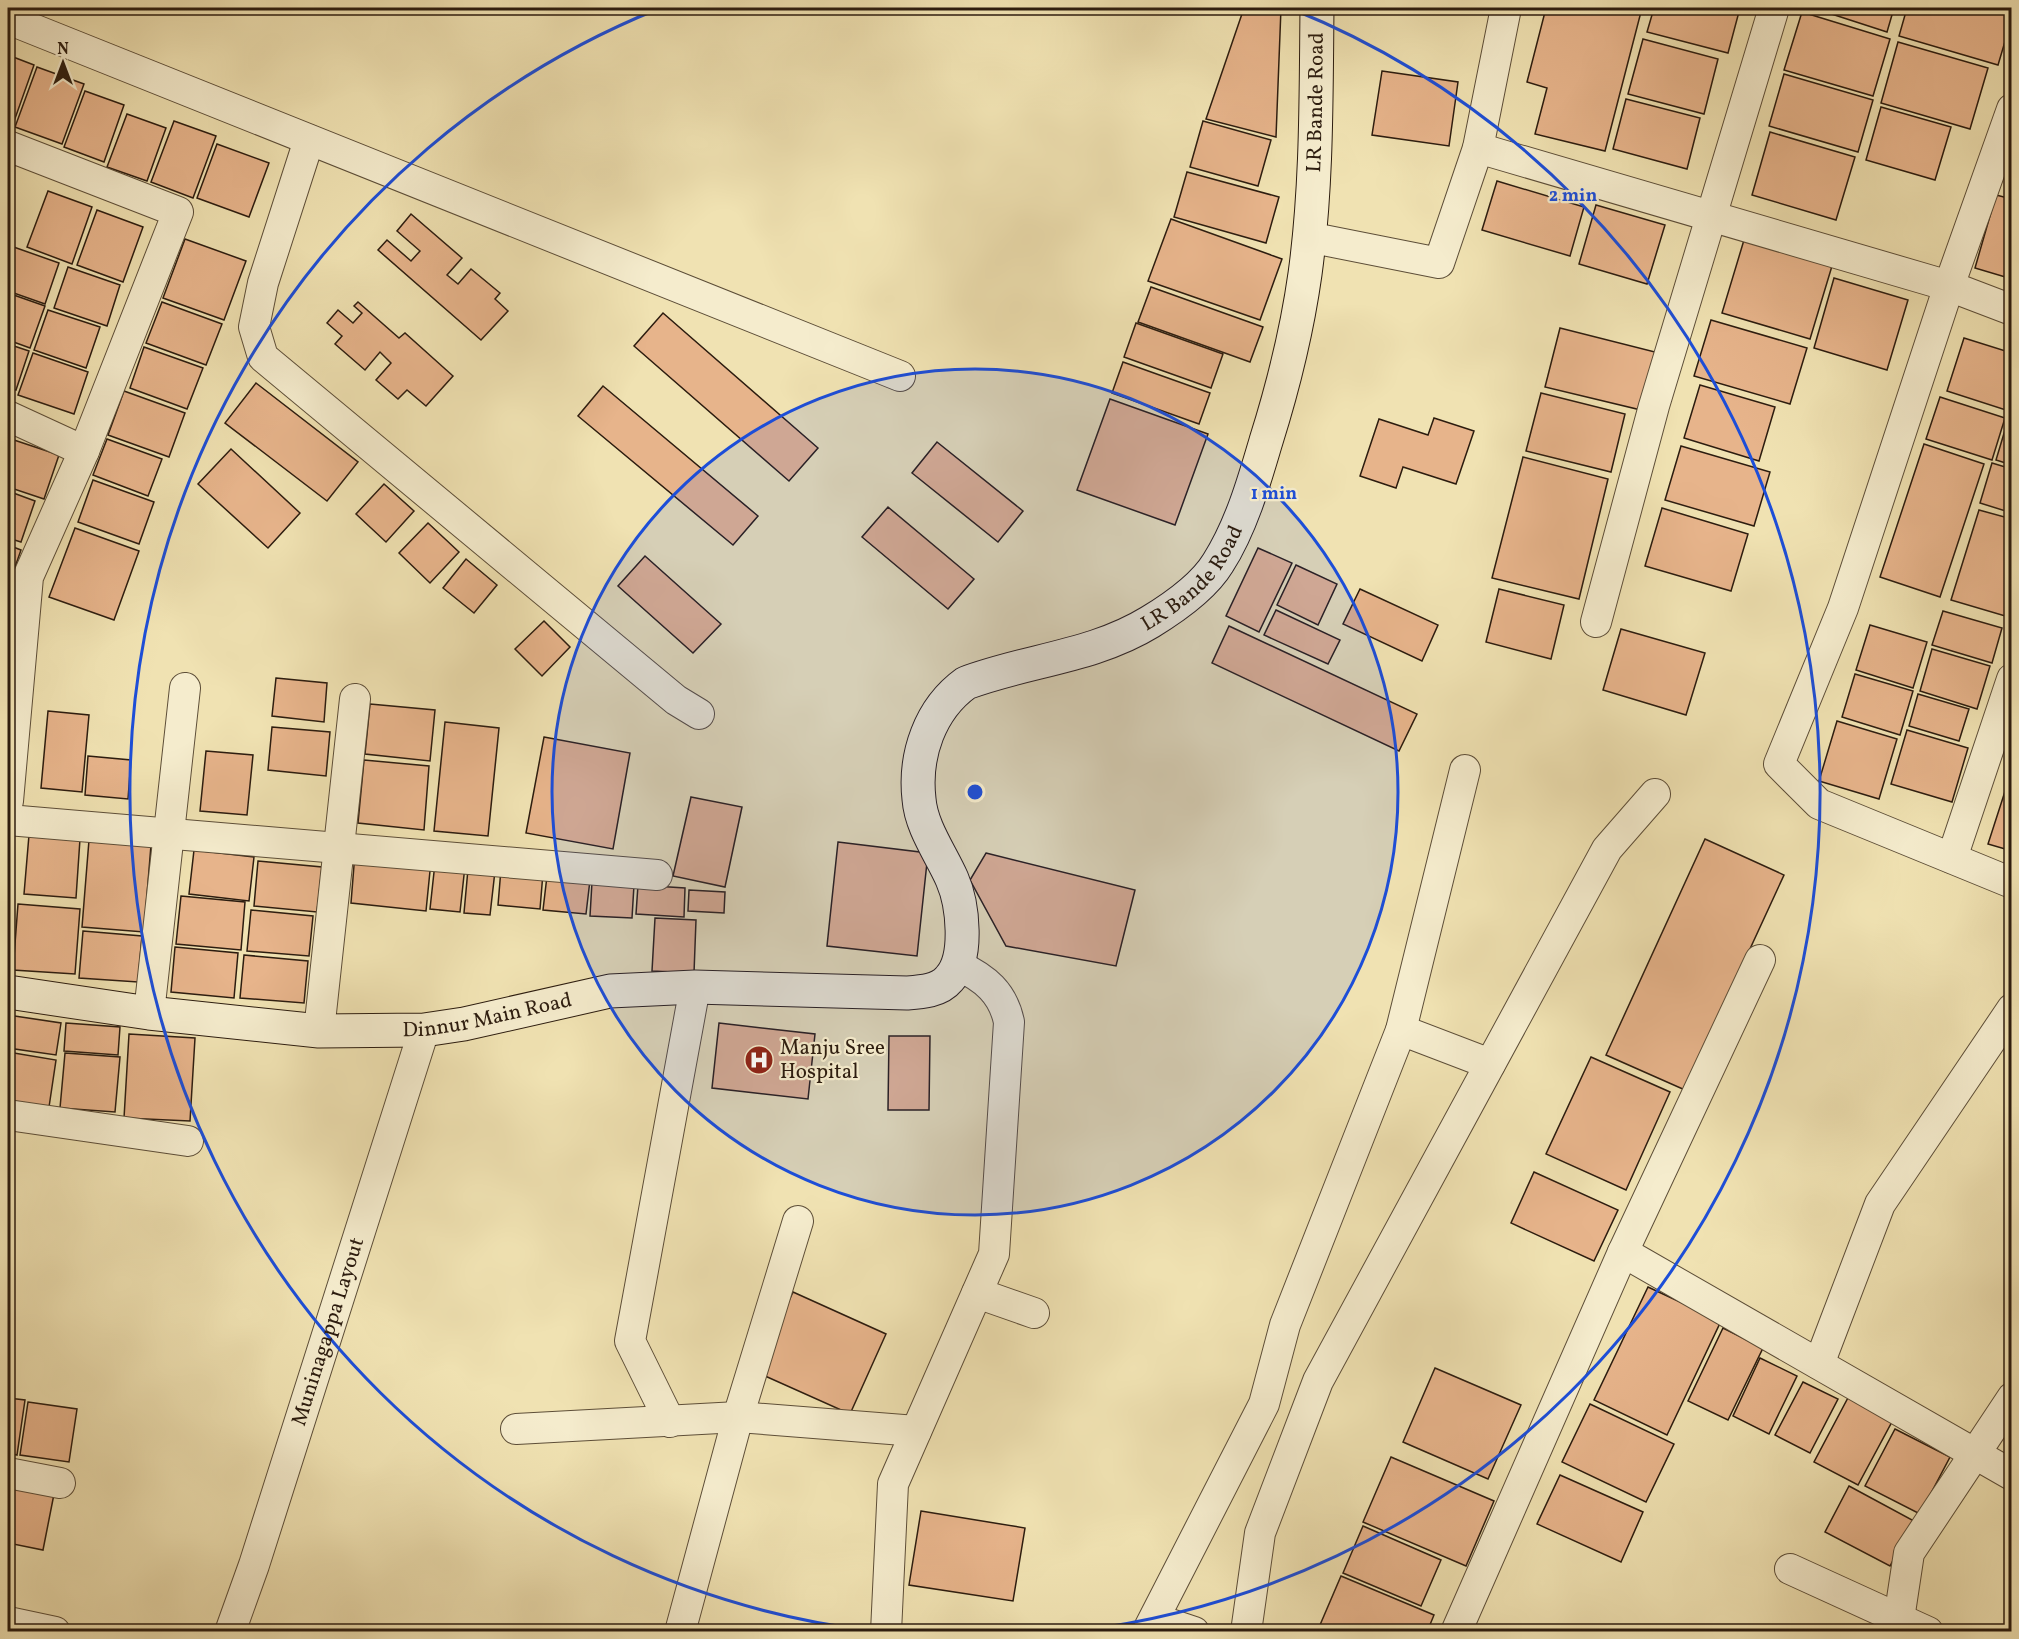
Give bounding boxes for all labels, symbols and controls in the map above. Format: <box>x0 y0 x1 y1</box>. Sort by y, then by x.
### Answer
street label: LR Bande Road <box>1299 32 1331 173</box>
north arrow <box>33 33 93 93</box>
text: N <box>57 39 69 61</box>
text: 2 min <box>1549 184 1597 209</box>
text: 1 min <box>1251 482 1297 507</box>
street label: LR Bande Road <box>1136 521 1250 639</box>
centre of rings <box>965 782 985 802</box>
street label: Dinnur Main Road <box>402 986 575 1045</box>
place label: Manju Sree Hospital <box>780 1034 885 1087</box>
hospital icon: Manju Sree Hospital <box>743 1044 775 1076</box>
street label: Muninagappa Layout <box>285 1234 372 1429</box>

